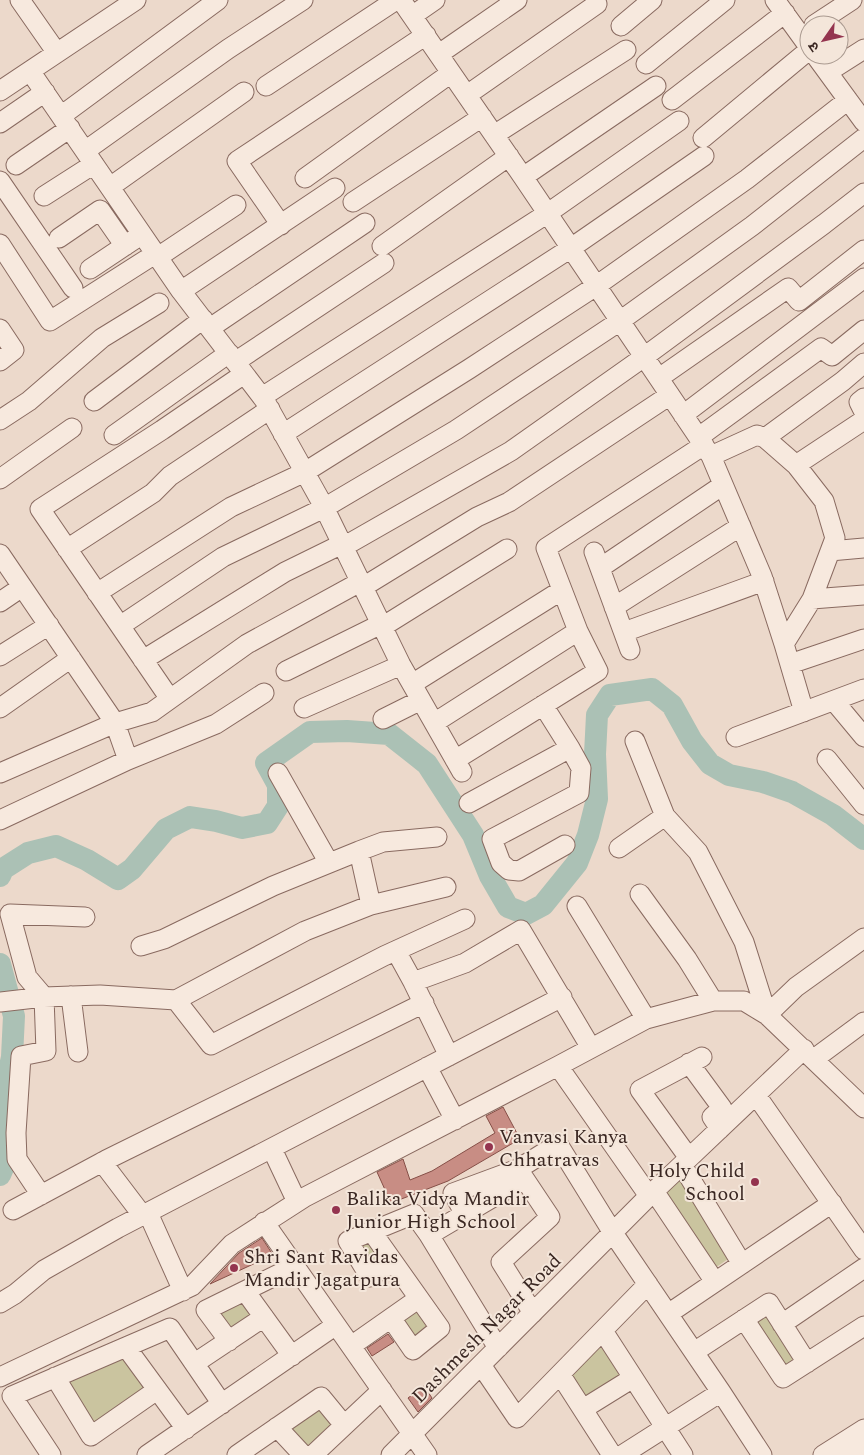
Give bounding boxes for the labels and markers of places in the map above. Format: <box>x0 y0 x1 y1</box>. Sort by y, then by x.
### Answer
place label: Vanvasi Kanya Chhatravas <box>499 1122 628 1175</box>
marker: Vanvasi Kanya Chhatravas <box>483 1141 495 1153</box>
place label: Holy Child School <box>648 1156 745 1209</box>
marker: Holy Child School <box>749 1176 761 1188</box>
place label: Balika Vidya Mandir Junior High School <box>346 1184 529 1237</box>
marker: Balika Vidya Mandir Junior High School <box>330 1204 342 1216</box>
place label: Shri Sant Ravidas Mandir Jagatpura <box>244 1242 400 1295</box>
marker: Shri Sant Ravidas Mandir Jagatpura <box>228 1262 240 1274</box>

